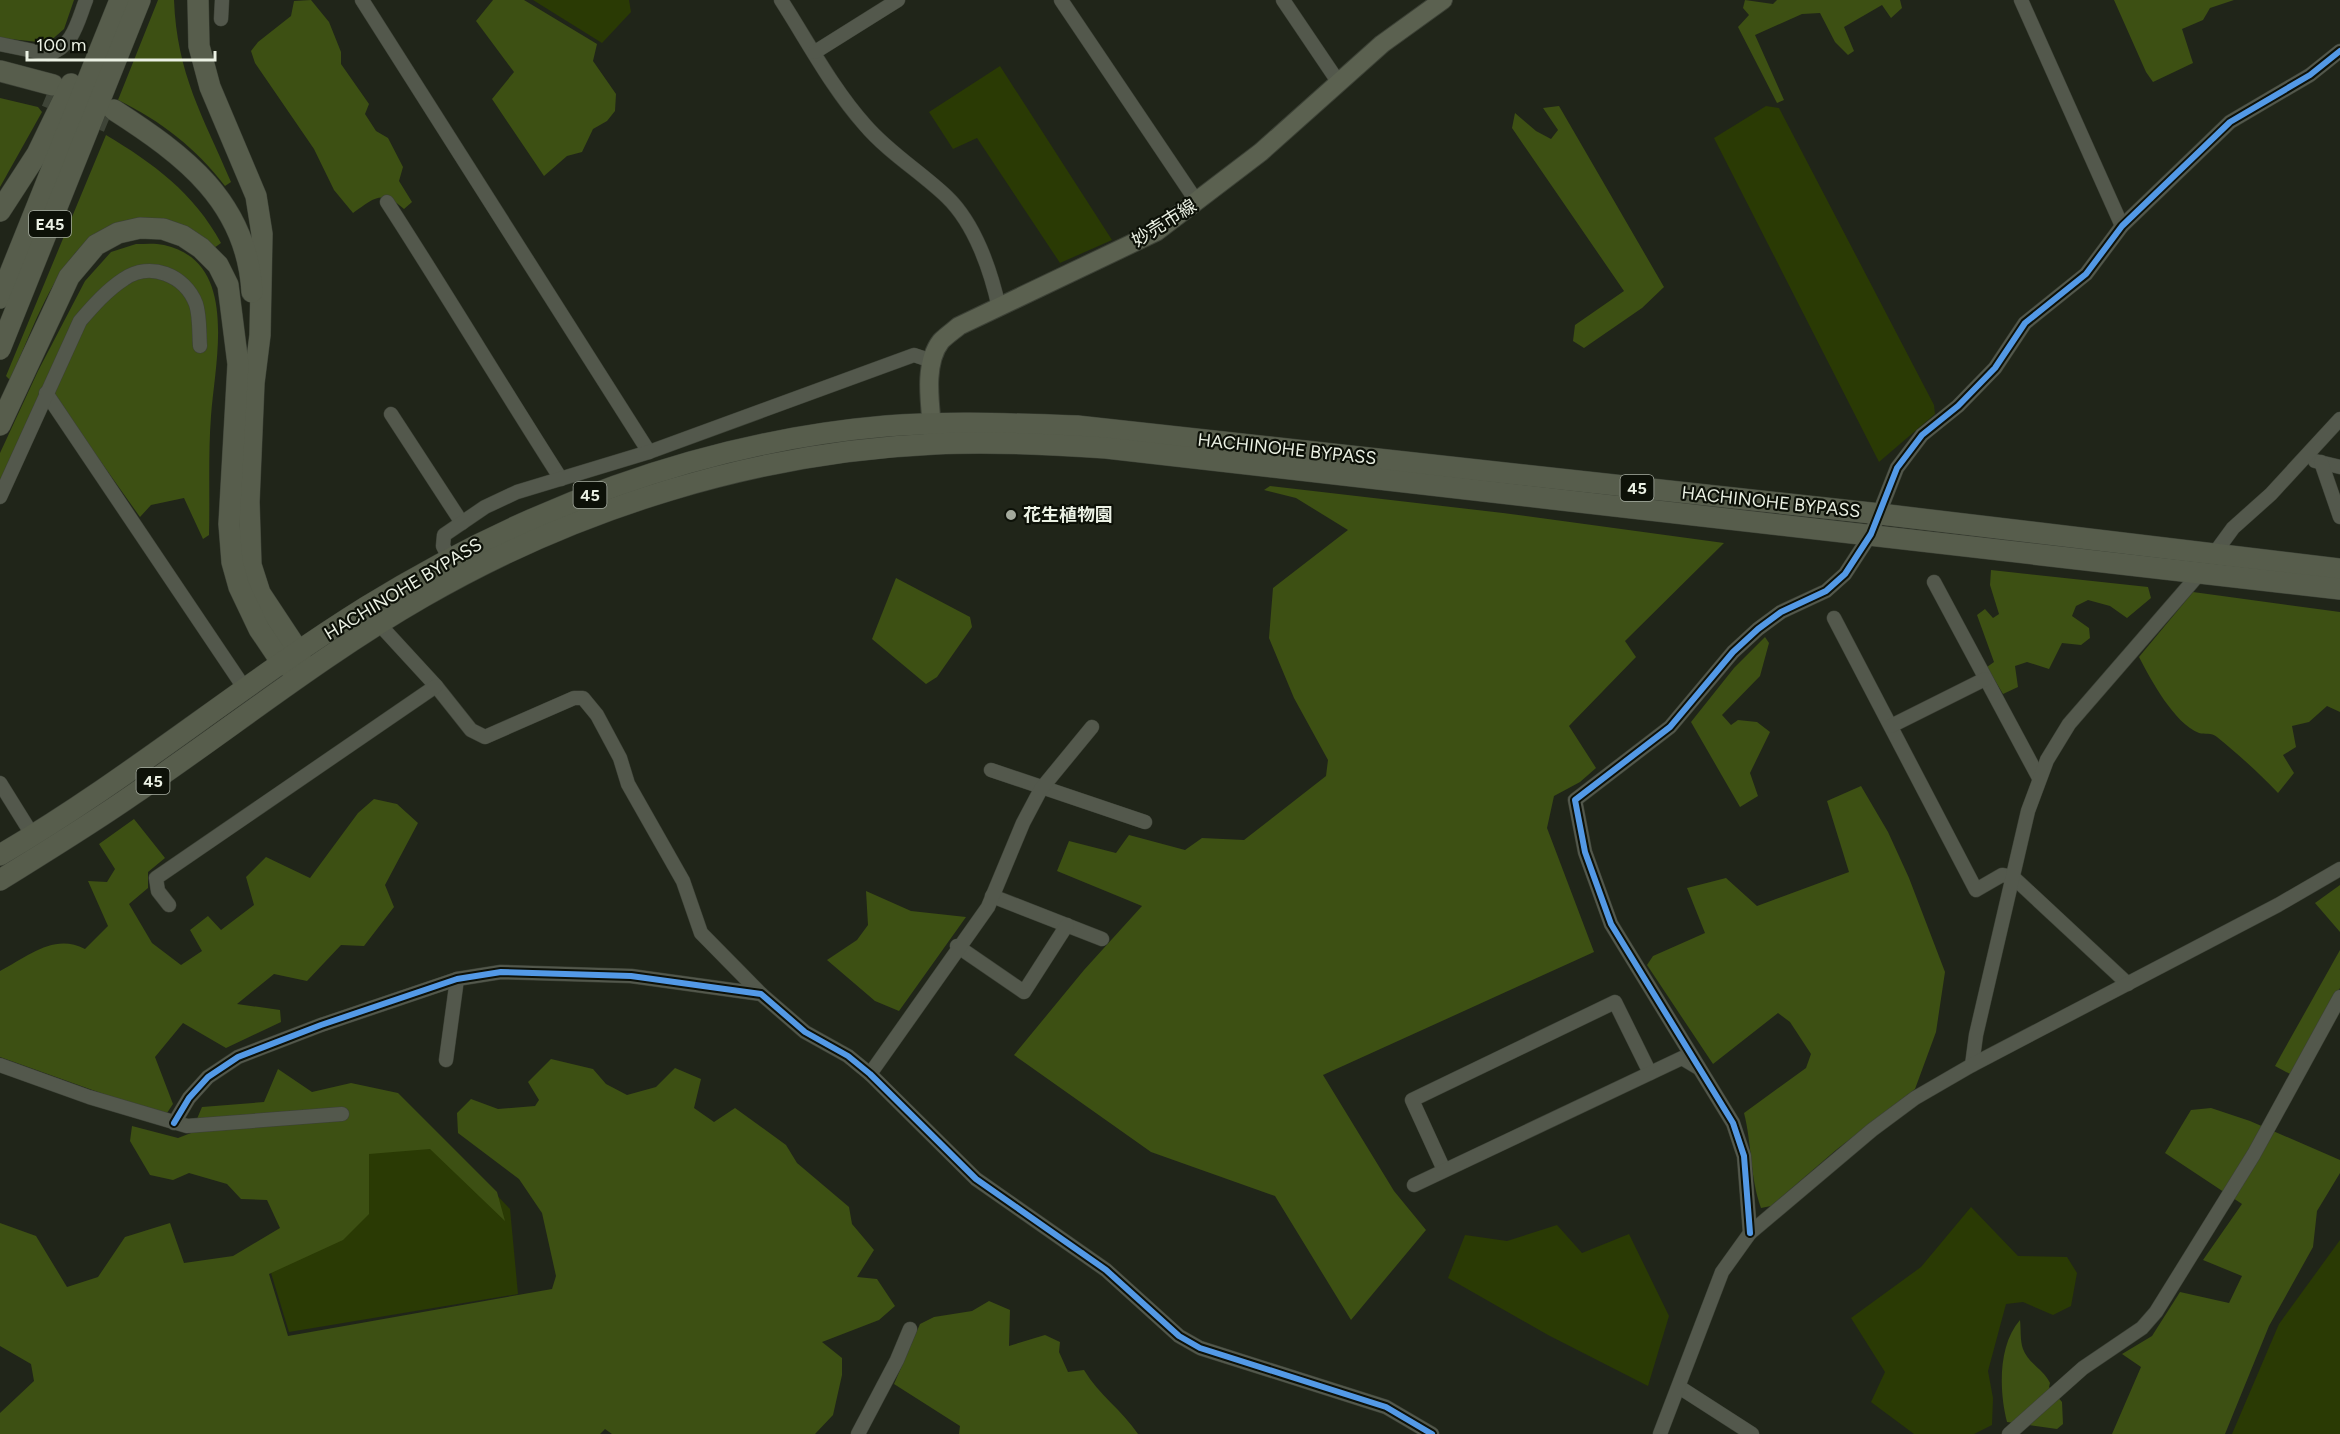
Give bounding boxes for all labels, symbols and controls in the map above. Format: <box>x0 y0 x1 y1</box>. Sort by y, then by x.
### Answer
scale bar <box>27 24 214 62</box>
text: 100 m <box>36 34 86 56</box>
street label: 妙売市線 <box>1128 195 1200 251</box>
road number: E45 <box>29 211 71 237</box>
street label: HACHINOHE BYPASS <box>1196 429 1378 469</box>
road number: 45 <box>1620 475 1654 501</box>
road number: 45 <box>574 482 606 508</box>
street label: HACHINOHE BYPASS <box>1680 482 1862 522</box>
place label: 花生植物園 <box>1023 504 1113 526</box>
marker: 花生植物園 <box>1004 508 1018 522</box>
street label: HACHINOHE BYPASS <box>320 533 486 645</box>
road number: 45 <box>136 768 170 794</box>

